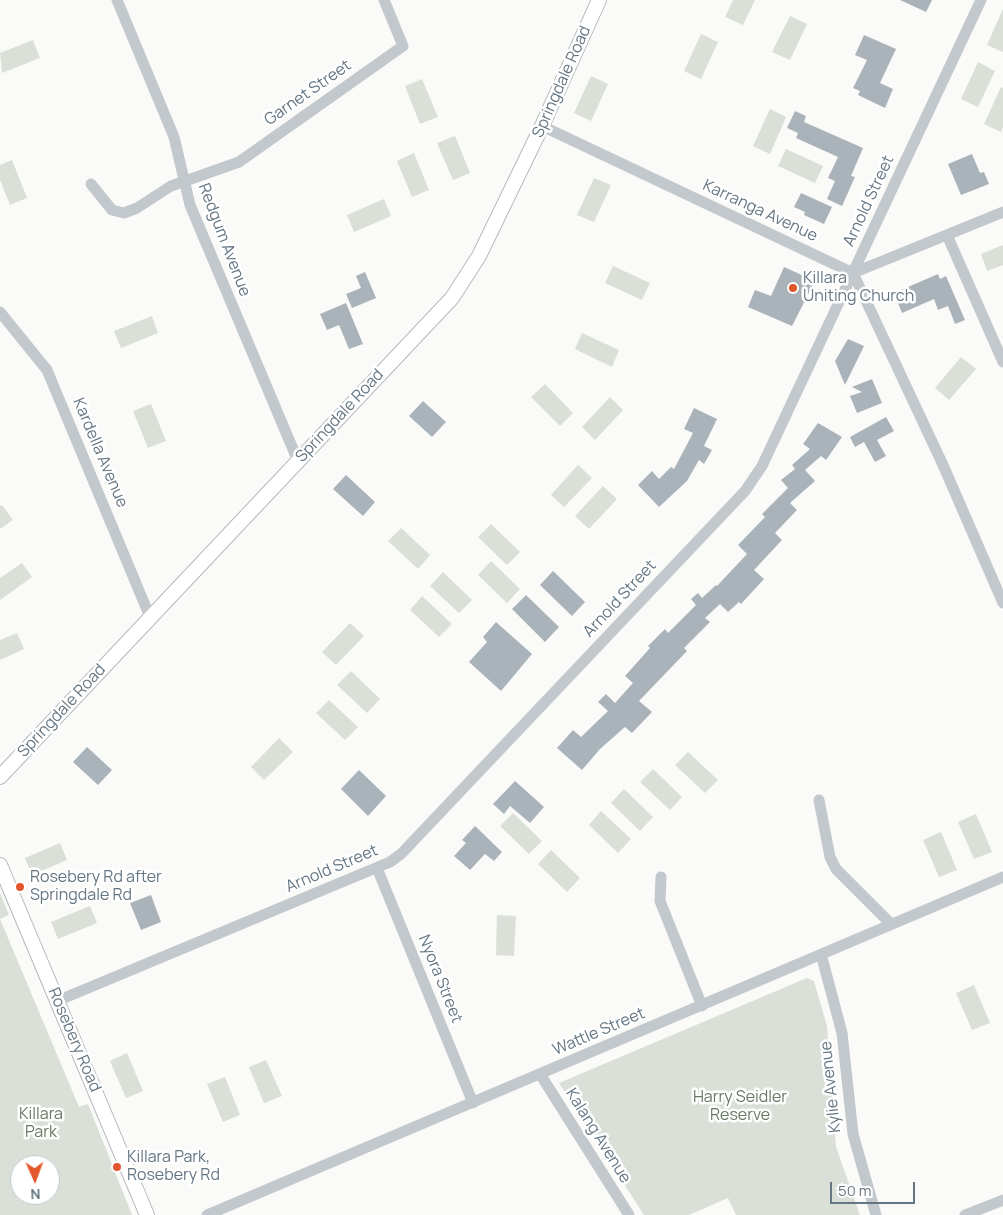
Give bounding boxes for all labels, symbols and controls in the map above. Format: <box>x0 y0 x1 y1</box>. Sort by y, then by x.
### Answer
street label: Springdale Road <box>529 23 595 141</box>
street label: Garnet Street <box>261 56 355 130</box>
street label: Arnold Street <box>840 152 898 250</box>
street label: Karranga Avenue <box>700 176 820 246</box>
street label: Redgum Avenue <box>194 181 254 299</box>
place label: Killara Uniting Church <box>803 269 914 307</box>
marker: Killara Uniting Church <box>787 282 799 294</box>
street label: Springdale Road <box>292 365 388 467</box>
street label: Kardella Avenue <box>68 395 132 511</box>
street label: Arnold Street <box>579 557 661 641</box>
street label: Springdale Road <box>14 660 110 762</box>
street label: Arnold Street <box>283 841 381 897</box>
place label: Rosebery Rd after Springdale Rd <box>30 868 162 906</box>
marker: Rosebery Rd after Springdale Rd <box>14 881 26 893</box>
street label: Nyora Street <box>414 932 466 1026</box>
street label: Rosebery Road <box>43 985 105 1095</box>
street label: Wattle Street <box>550 1004 648 1060</box>
street label: Kylie Avenue <box>817 1040 845 1134</box>
street label: Kalang Avenue <box>561 1085 635 1187</box>
park label: Harry Seidler Reserve <box>693 1088 787 1126</box>
park label: Killara Park <box>19 1105 63 1143</box>
place label: Killara Park, Rosebery Rd <box>127 1148 220 1186</box>
north arrow <box>10 1155 60 1205</box>
marker: Killara Park, Rosebery Rd <box>111 1161 123 1173</box>
scale bar <box>833 1172 918 1204</box>
text: 50 m <box>838 1180 872 1201</box>
text: N <box>30 1185 41 1204</box>

